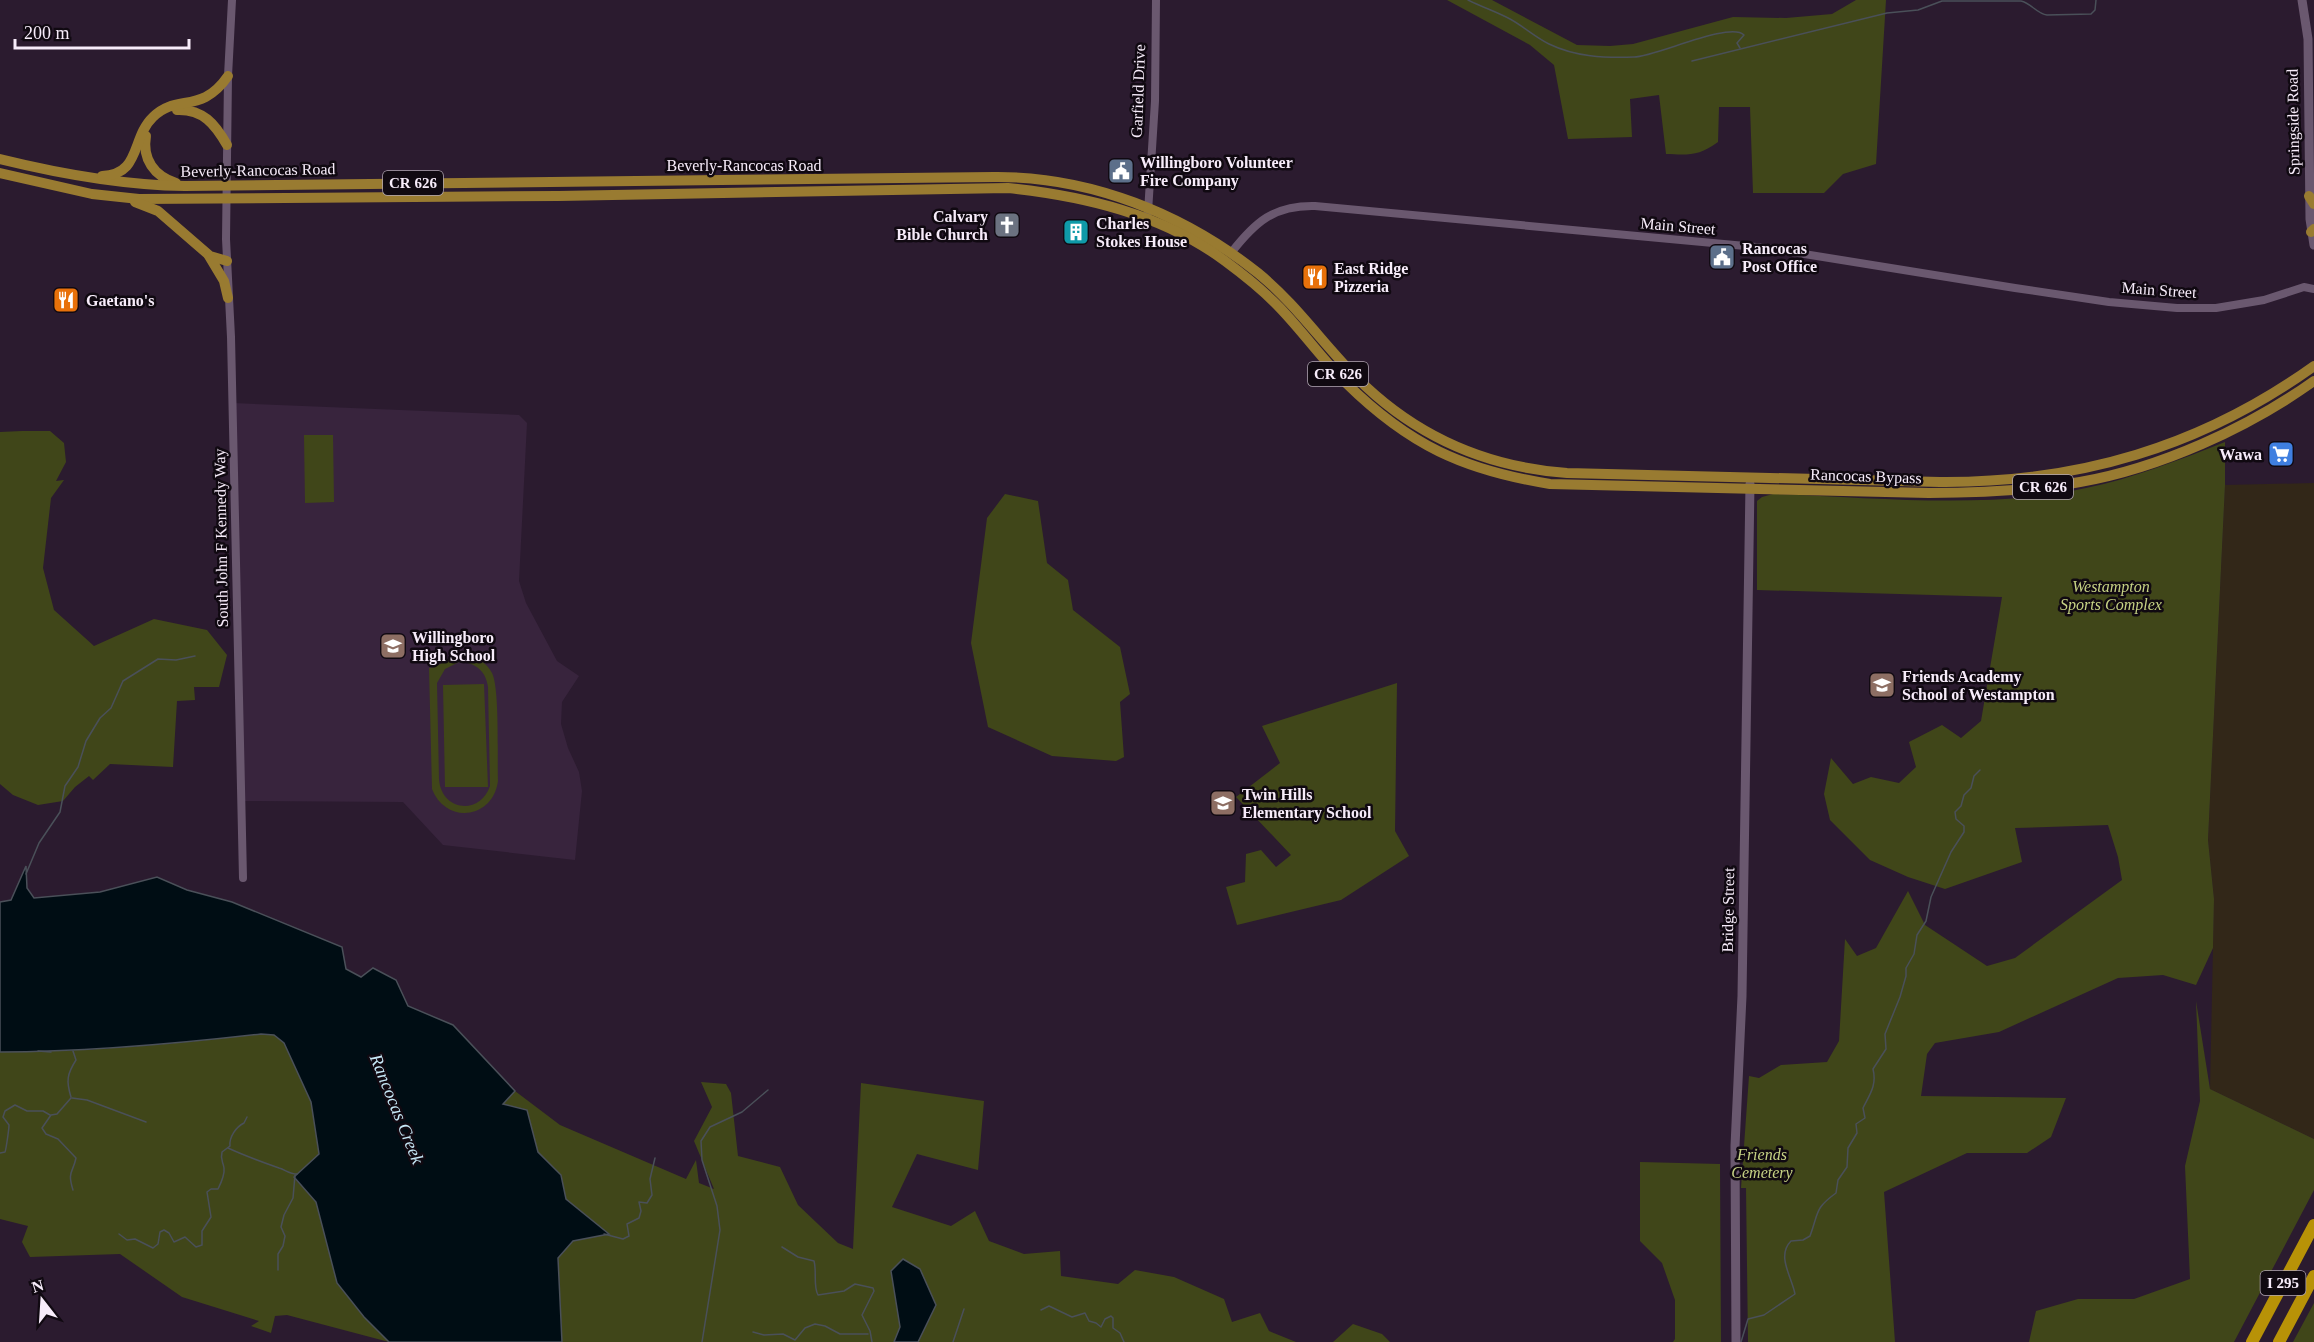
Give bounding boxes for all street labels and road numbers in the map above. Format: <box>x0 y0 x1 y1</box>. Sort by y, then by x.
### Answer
street label: Garfield Drive <box>1128 44 1148 138</box>
street label: Springside Road <box>2284 69 2303 175</box>
street label: Beverly-Rancocas Road <box>666 157 822 175</box>
street label: Beverly-Rancocas Road <box>180 160 336 181</box>
road number: CR 626 <box>383 171 443 195</box>
street label: Main Street <box>1640 214 1717 238</box>
street label: Main Street <box>2121 279 2198 301</box>
road number: CR 626 <box>1308 362 1368 386</box>
street label: South John F Kennedy Way <box>211 448 232 628</box>
street label: Rancocas Bypass <box>1810 466 1922 487</box>
road number: CR 626 <box>2013 475 2073 499</box>
street label: Bridge Street <box>1719 867 1738 953</box>
road number: I 295 <box>2260 1271 2306 1295</box>

